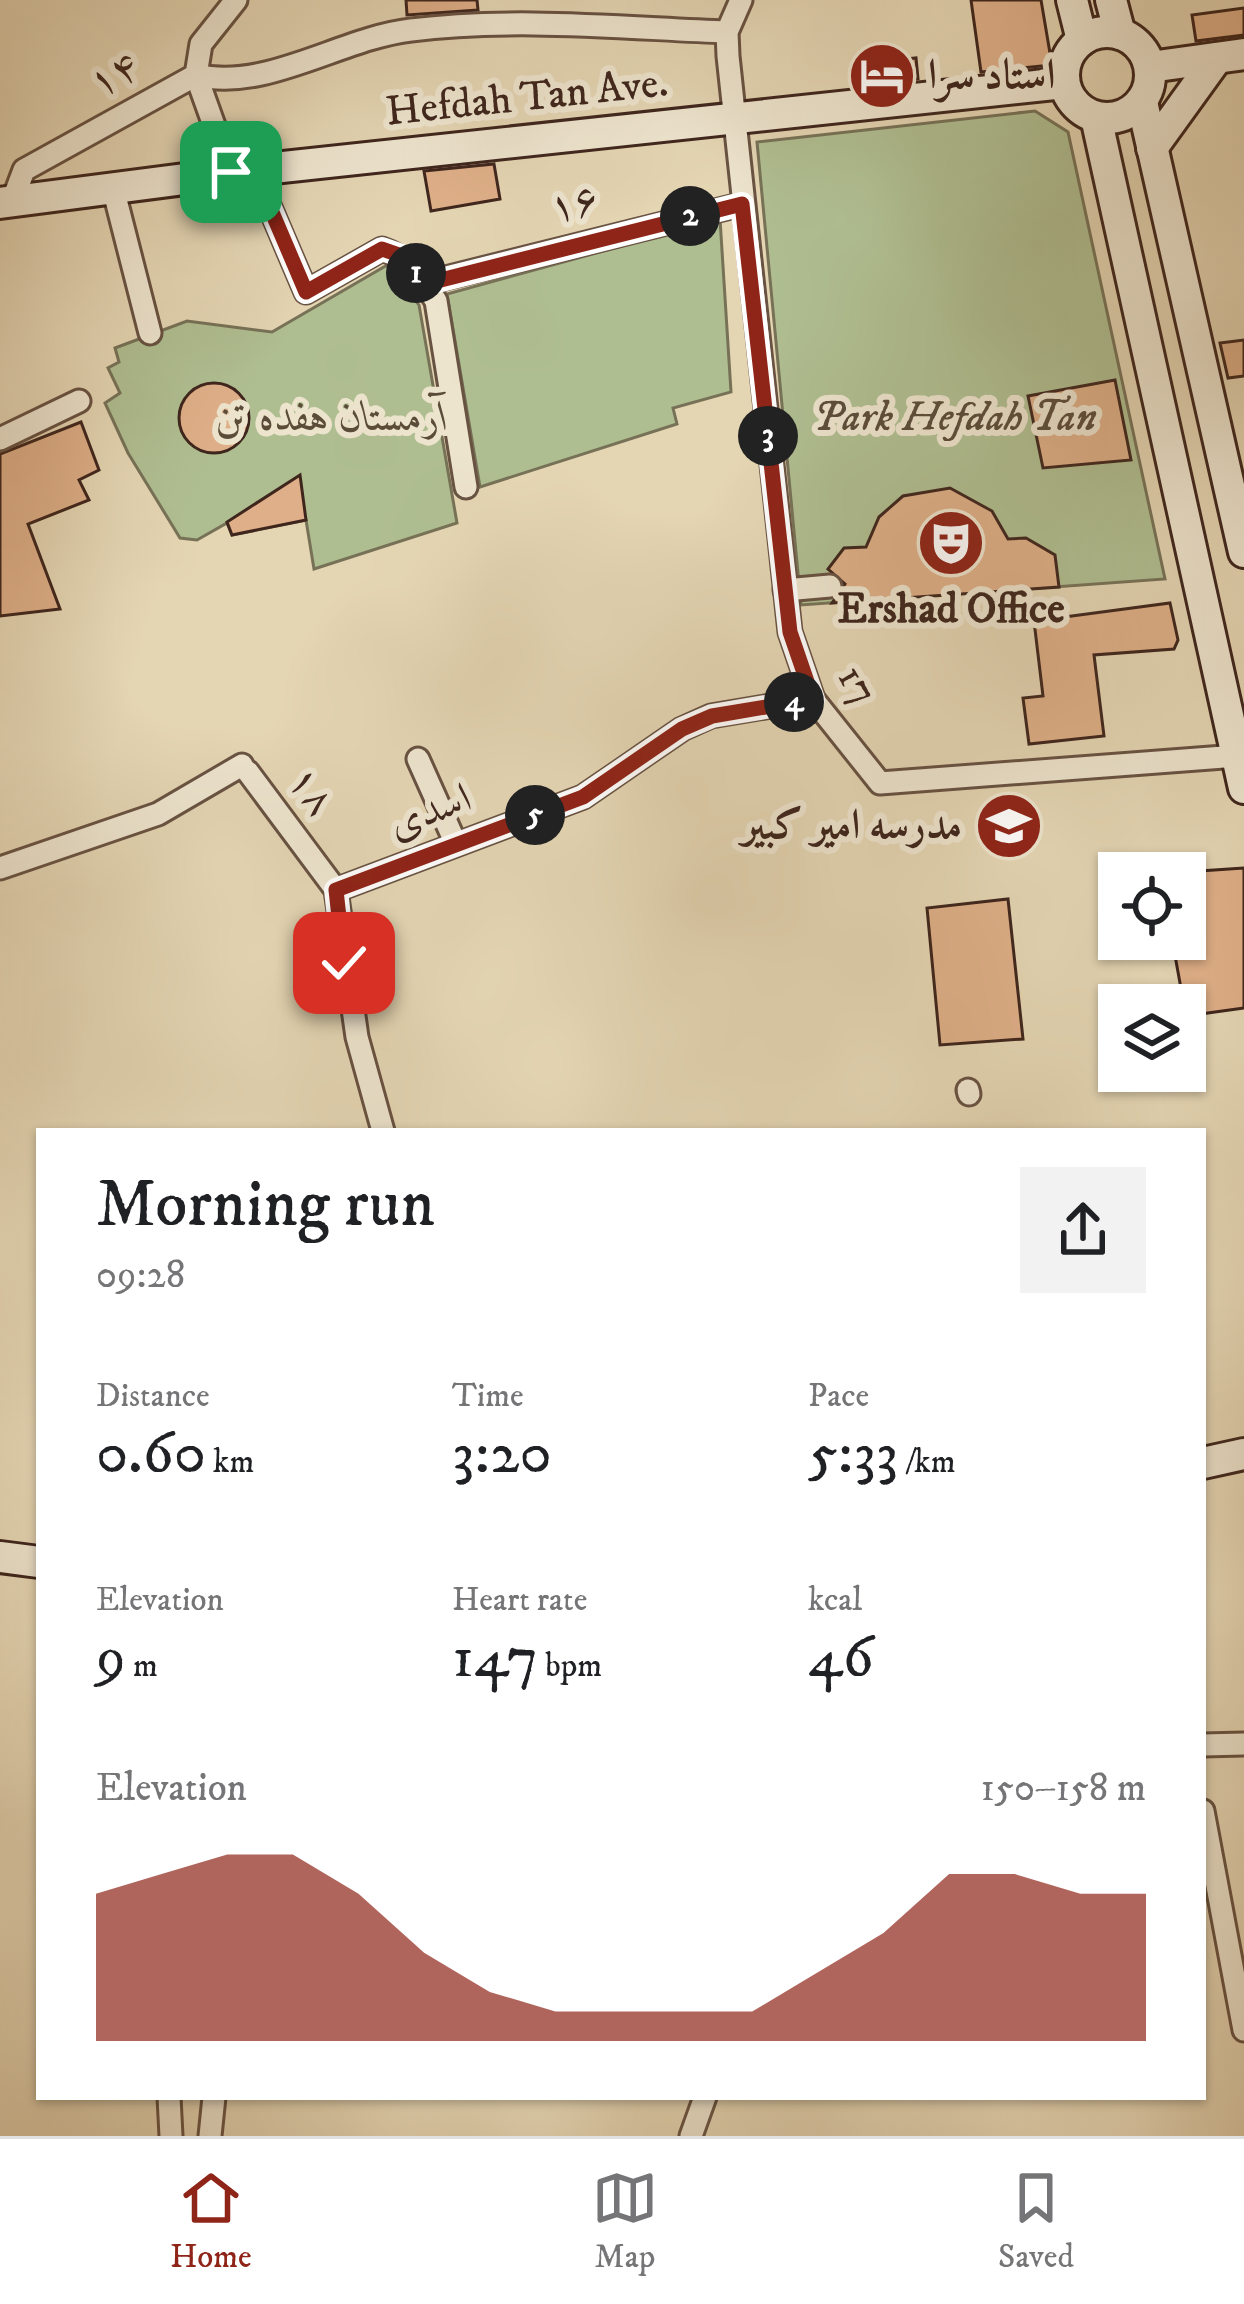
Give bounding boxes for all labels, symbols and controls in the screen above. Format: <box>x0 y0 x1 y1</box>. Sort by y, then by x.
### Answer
street label: ۱۴ <box>80 40 148 110</box>
hotel icon: استاد سرا <box>847 41 917 111</box>
place label: استاد سرا <box>928 50 1056 103</box>
street label: Hefdah Tan Ave. <box>383 57 671 139</box>
pin <box>180 121 282 223</box>
icon: arrive <box>198 139 264 205</box>
street label: ۱۶ <box>544 173 604 235</box>
pin: 2 <box>660 186 720 246</box>
text: 2 <box>682 195 698 236</box>
pin: 1 <box>386 243 446 303</box>
text: 1 <box>410 252 422 293</box>
park label: آرمستان هفده تن <box>215 391 449 444</box>
park label: Park Hefdah Tan <box>813 392 1097 444</box>
pin: 3 <box>738 406 798 466</box>
text: 3 <box>762 415 774 456</box>
theatre icon: Ershad Office <box>916 508 986 578</box>
place label: Ershad Office <box>837 584 1065 636</box>
street label: 17 <box>825 655 889 715</box>
pin: 4 <box>764 672 824 732</box>
text: 4 <box>785 681 804 722</box>
street label: ۱۸ <box>275 756 347 826</box>
street label: اسدی <box>381 773 479 851</box>
pin: 5 <box>505 785 565 845</box>
school or university icon: مدرسه امیر کبیر <box>974 791 1044 861</box>
text: 5 <box>527 794 543 835</box>
place label: مدرسه امیر کبیر <box>738 800 962 852</box>
map controls <box>1098 852 1206 1092</box>
button: locate <box>1098 852 1206 960</box>
pin <box>293 912 395 1014</box>
icon: check <box>311 930 377 996</box>
button: layers <box>1098 984 1206 1092</box>
text: Morning run <box>96 1165 435 1247</box>
button: share <box>1020 1167 1146 1293</box>
text: 09:28 <box>96 1251 185 1300</box>
text: Distance <box>96 1376 210 1417</box>
text: Time <box>452 1376 524 1417</box>
text: Pace <box>808 1376 869 1417</box>
text: 0.60 <box>96 1417 206 1492</box>
text: 3:20 <box>452 1417 552 1492</box>
text: 5:33 <box>808 1417 898 1492</box>
text: km <box>206 1442 254 1483</box>
text: /km <box>898 1442 955 1483</box>
text: Elevation <box>96 1580 224 1621</box>
text: Heart rate <box>452 1580 587 1621</box>
text: kcal <box>808 1580 862 1621</box>
text: 9 <box>96 1621 126 1696</box>
text: 147 <box>452 1621 538 1696</box>
text: 46 <box>808 1621 874 1696</box>
text: m <box>126 1646 158 1687</box>
text: bpm <box>538 1646 602 1687</box>
text: Elevation <box>96 1764 247 1813</box>
text: 150–158 m <box>980 1764 1146 1813</box>
tab: Home <box>170 2165 252 2278</box>
tab: Map <box>592 2165 658 2278</box>
tab: Saved <box>998 2165 1074 2278</box>

